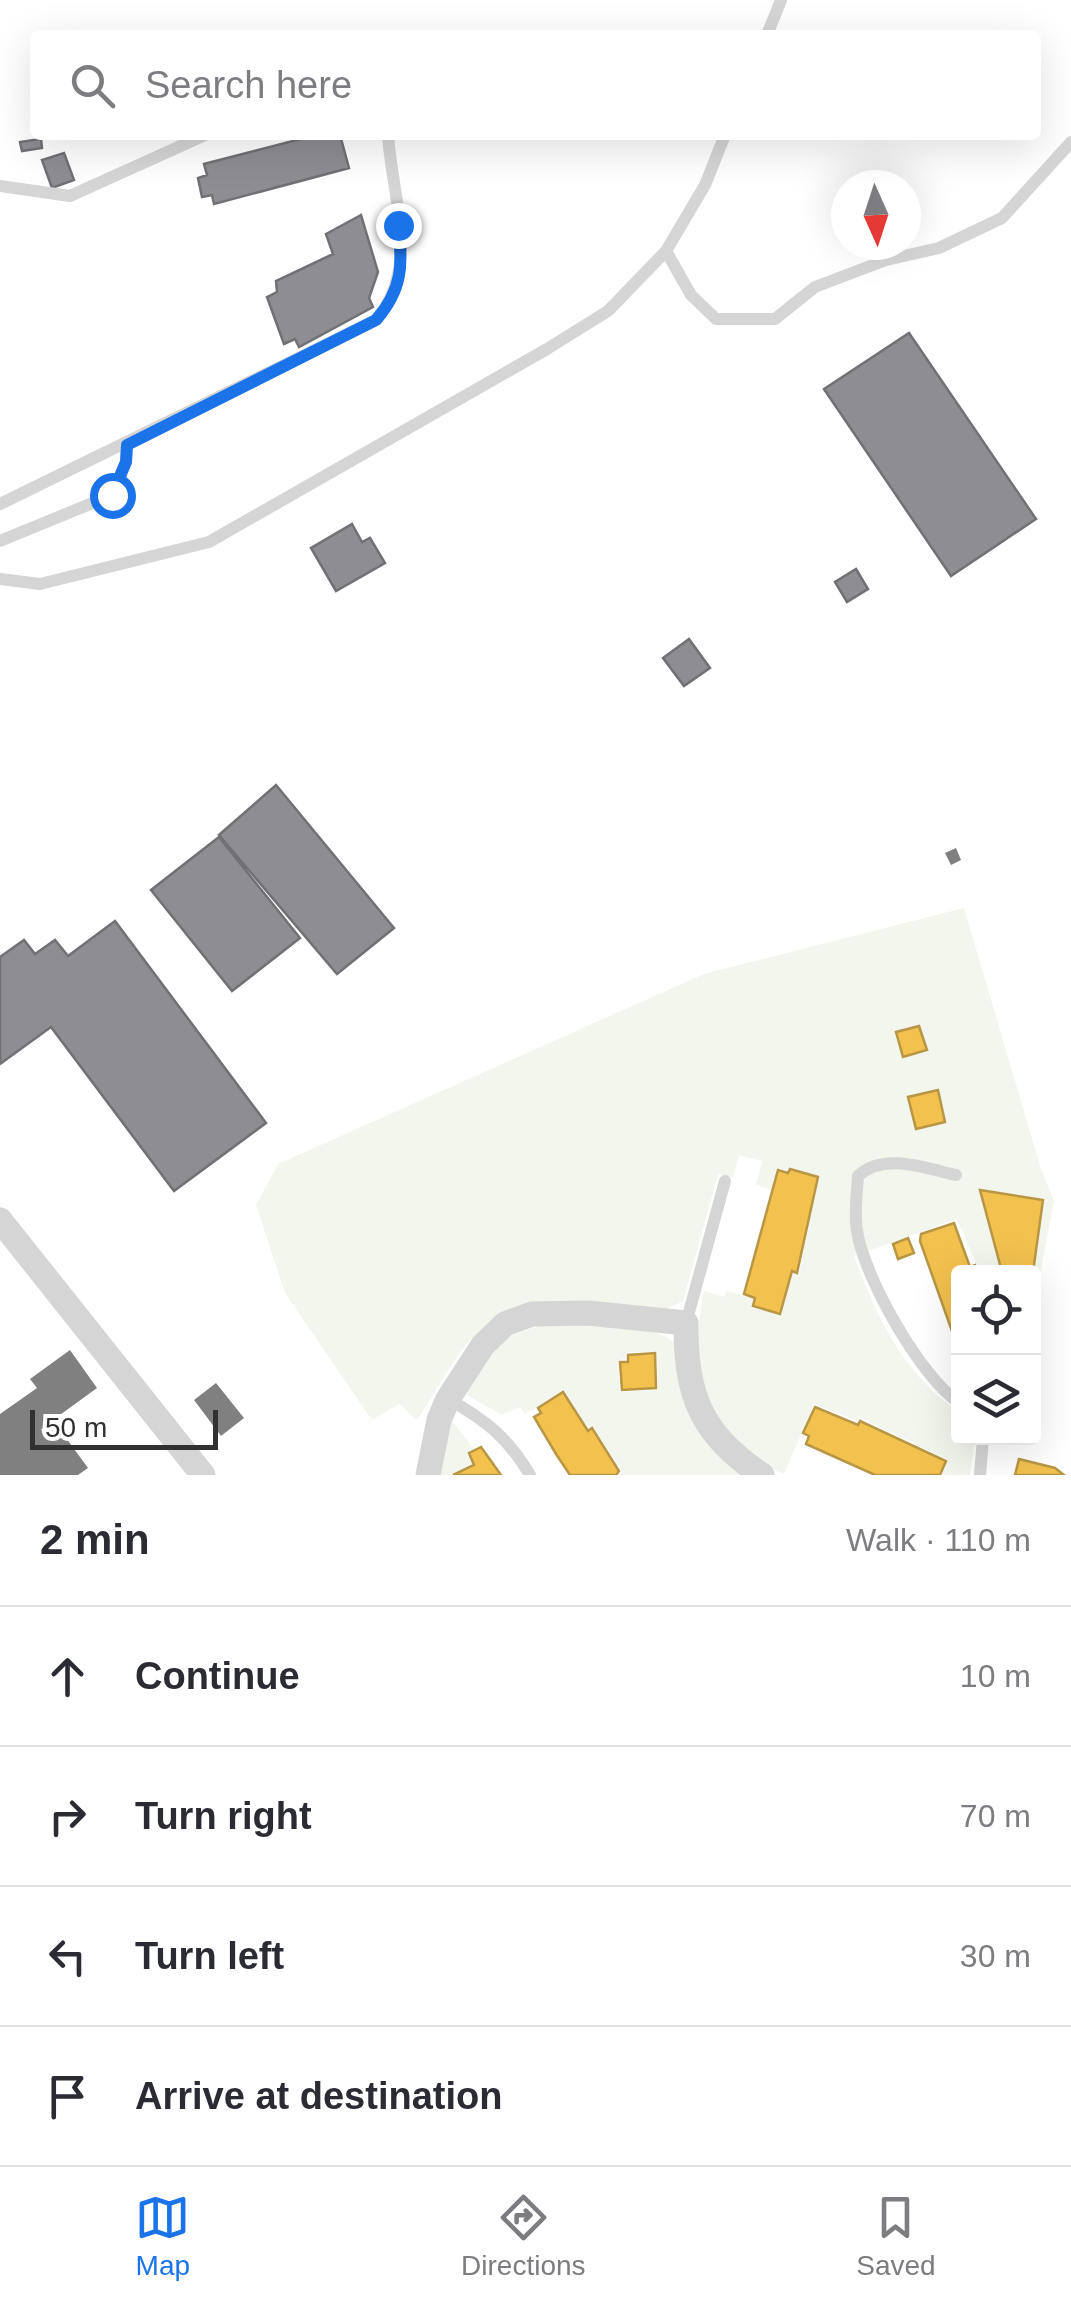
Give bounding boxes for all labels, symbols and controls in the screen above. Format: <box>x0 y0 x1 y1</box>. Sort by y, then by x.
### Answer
search box <box>30 30 1041 140</box>
icon: search <box>65 58 120 113</box>
text: Search here <box>145 64 352 106</box>
north arrow <box>831 170 921 260</box>
route end <box>376 203 422 249</box>
route start <box>90 473 136 519</box>
map controls <box>951 1265 1041 1445</box>
button: locate <box>951 1265 1041 1355</box>
button: layers <box>951 1355 1041 1445</box>
scale bar <box>30 1405 218 1450</box>
text: 50 m <box>45 1412 107 1443</box>
text: 2 min <box>40 1516 150 1563</box>
text: Walk · 110 m <box>846 1522 1031 1558</box>
icon: ahead <box>40 1649 95 1704</box>
text: Continue <box>135 1655 300 1697</box>
text: 10 m <box>960 1658 1031 1694</box>
icon: right <box>40 1789 95 1844</box>
text: Turn right <box>135 1795 312 1837</box>
text: 70 m <box>960 1798 1031 1834</box>
icon: left <box>40 1929 95 1984</box>
text: Turn left <box>135 1935 284 1977</box>
text: 30 m <box>960 1938 1031 1974</box>
icon: arrive <box>40 2069 95 2124</box>
text: Arrive at destination <box>135 2075 502 2117</box>
tab: Map <box>135 2190 190 2282</box>
tab: Directions <box>461 2190 586 2282</box>
tab: Saved <box>856 2190 936 2282</box>

